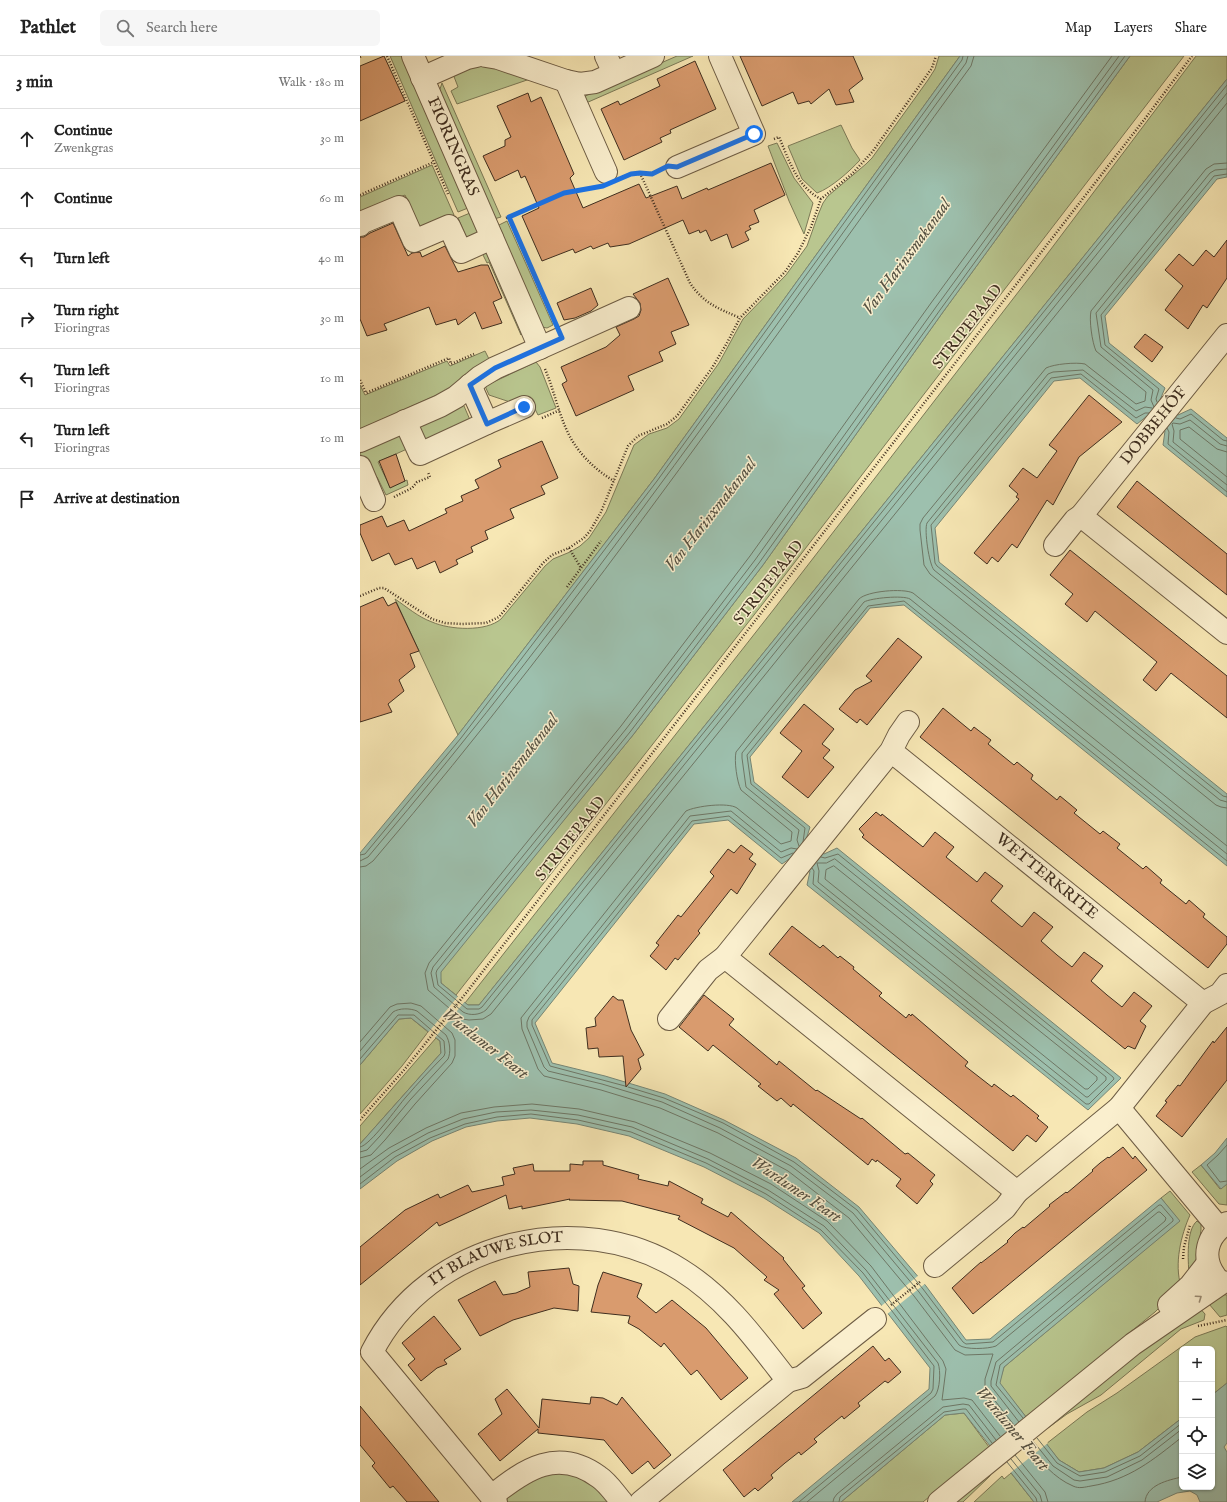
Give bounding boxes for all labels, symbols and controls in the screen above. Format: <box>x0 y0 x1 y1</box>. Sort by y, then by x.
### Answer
search box <box>100 10 380 46</box>
text: Pathlet <box>20 16 76 40</box>
icon: search <box>114 17 136 39</box>
text: Search here <box>146 18 218 37</box>
text: Map <box>1065 19 1092 37</box>
text: Layers <box>1114 19 1153 37</box>
text: Share <box>1175 19 1207 37</box>
text: 3 min <box>16 72 53 93</box>
text: Walk · 180 m <box>279 74 344 91</box>
street label: FIORINGRAS <box>422 94 483 200</box>
text: Continue <box>54 121 112 140</box>
route start <box>745 125 763 143</box>
icon: ahead <box>16 128 38 150</box>
text: 30 m <box>320 130 344 147</box>
text: Zwenkgras <box>54 140 113 157</box>
icon: ahead <box>16 188 38 210</box>
text: Continue <box>54 189 112 208</box>
text: 60 m <box>319 190 344 207</box>
water label: Van Harinxmakanaal <box>858 194 957 319</box>
icon: left <box>16 248 38 270</box>
text: Turn left <box>54 249 110 268</box>
text: 40 m <box>318 250 344 267</box>
street label: STRIPEPAAD <box>929 280 1008 374</box>
text: Turn right <box>54 301 119 320</box>
icon: right <box>16 308 38 330</box>
text: 30 m <box>320 310 344 327</box>
text: Fioringras <box>54 320 110 337</box>
text: Turn left <box>54 361 110 380</box>
icon: left <box>16 368 38 390</box>
text: 10 m <box>320 370 344 387</box>
text: Fioringras <box>54 380 110 397</box>
street label: DOBBEHÔF <box>1115 382 1192 469</box>
route end <box>515 398 533 416</box>
text: Turn left <box>54 421 110 440</box>
icon: left <box>16 428 38 450</box>
text: 10 m <box>320 430 344 447</box>
text: Fioringras <box>54 440 110 457</box>
water label: Van Harinxmakanaal <box>660 453 763 576</box>
icon: arrive <box>16 488 38 510</box>
text: Arrive at destination <box>54 489 180 508</box>
street label: STRIPEPAAD <box>730 536 809 630</box>
water label: Van Harinxmakanaal <box>462 709 565 832</box>
street label: STRIPEPAAD <box>532 792 611 886</box>
street label: WETTERKRITE <box>991 829 1102 924</box>
water label: Wurdumer Feart <box>438 1004 533 1085</box>
water label: Wurdumer Feart <box>747 1152 845 1228</box>
street label: IT BLAUWE SLOT <box>425 1228 564 1291</box>
one-way arrow <box>1195 1296 1202 1303</box>
map controls <box>1179 1346 1215 1490</box>
button: + <box>1179 1346 1215 1382</box>
water label: Wurdumer Feart <box>971 1382 1054 1476</box>
button: − <box>1179 1382 1215 1418</box>
button: locate <box>1179 1418 1215 1454</box>
button: layers <box>1179 1454 1215 1490</box>

